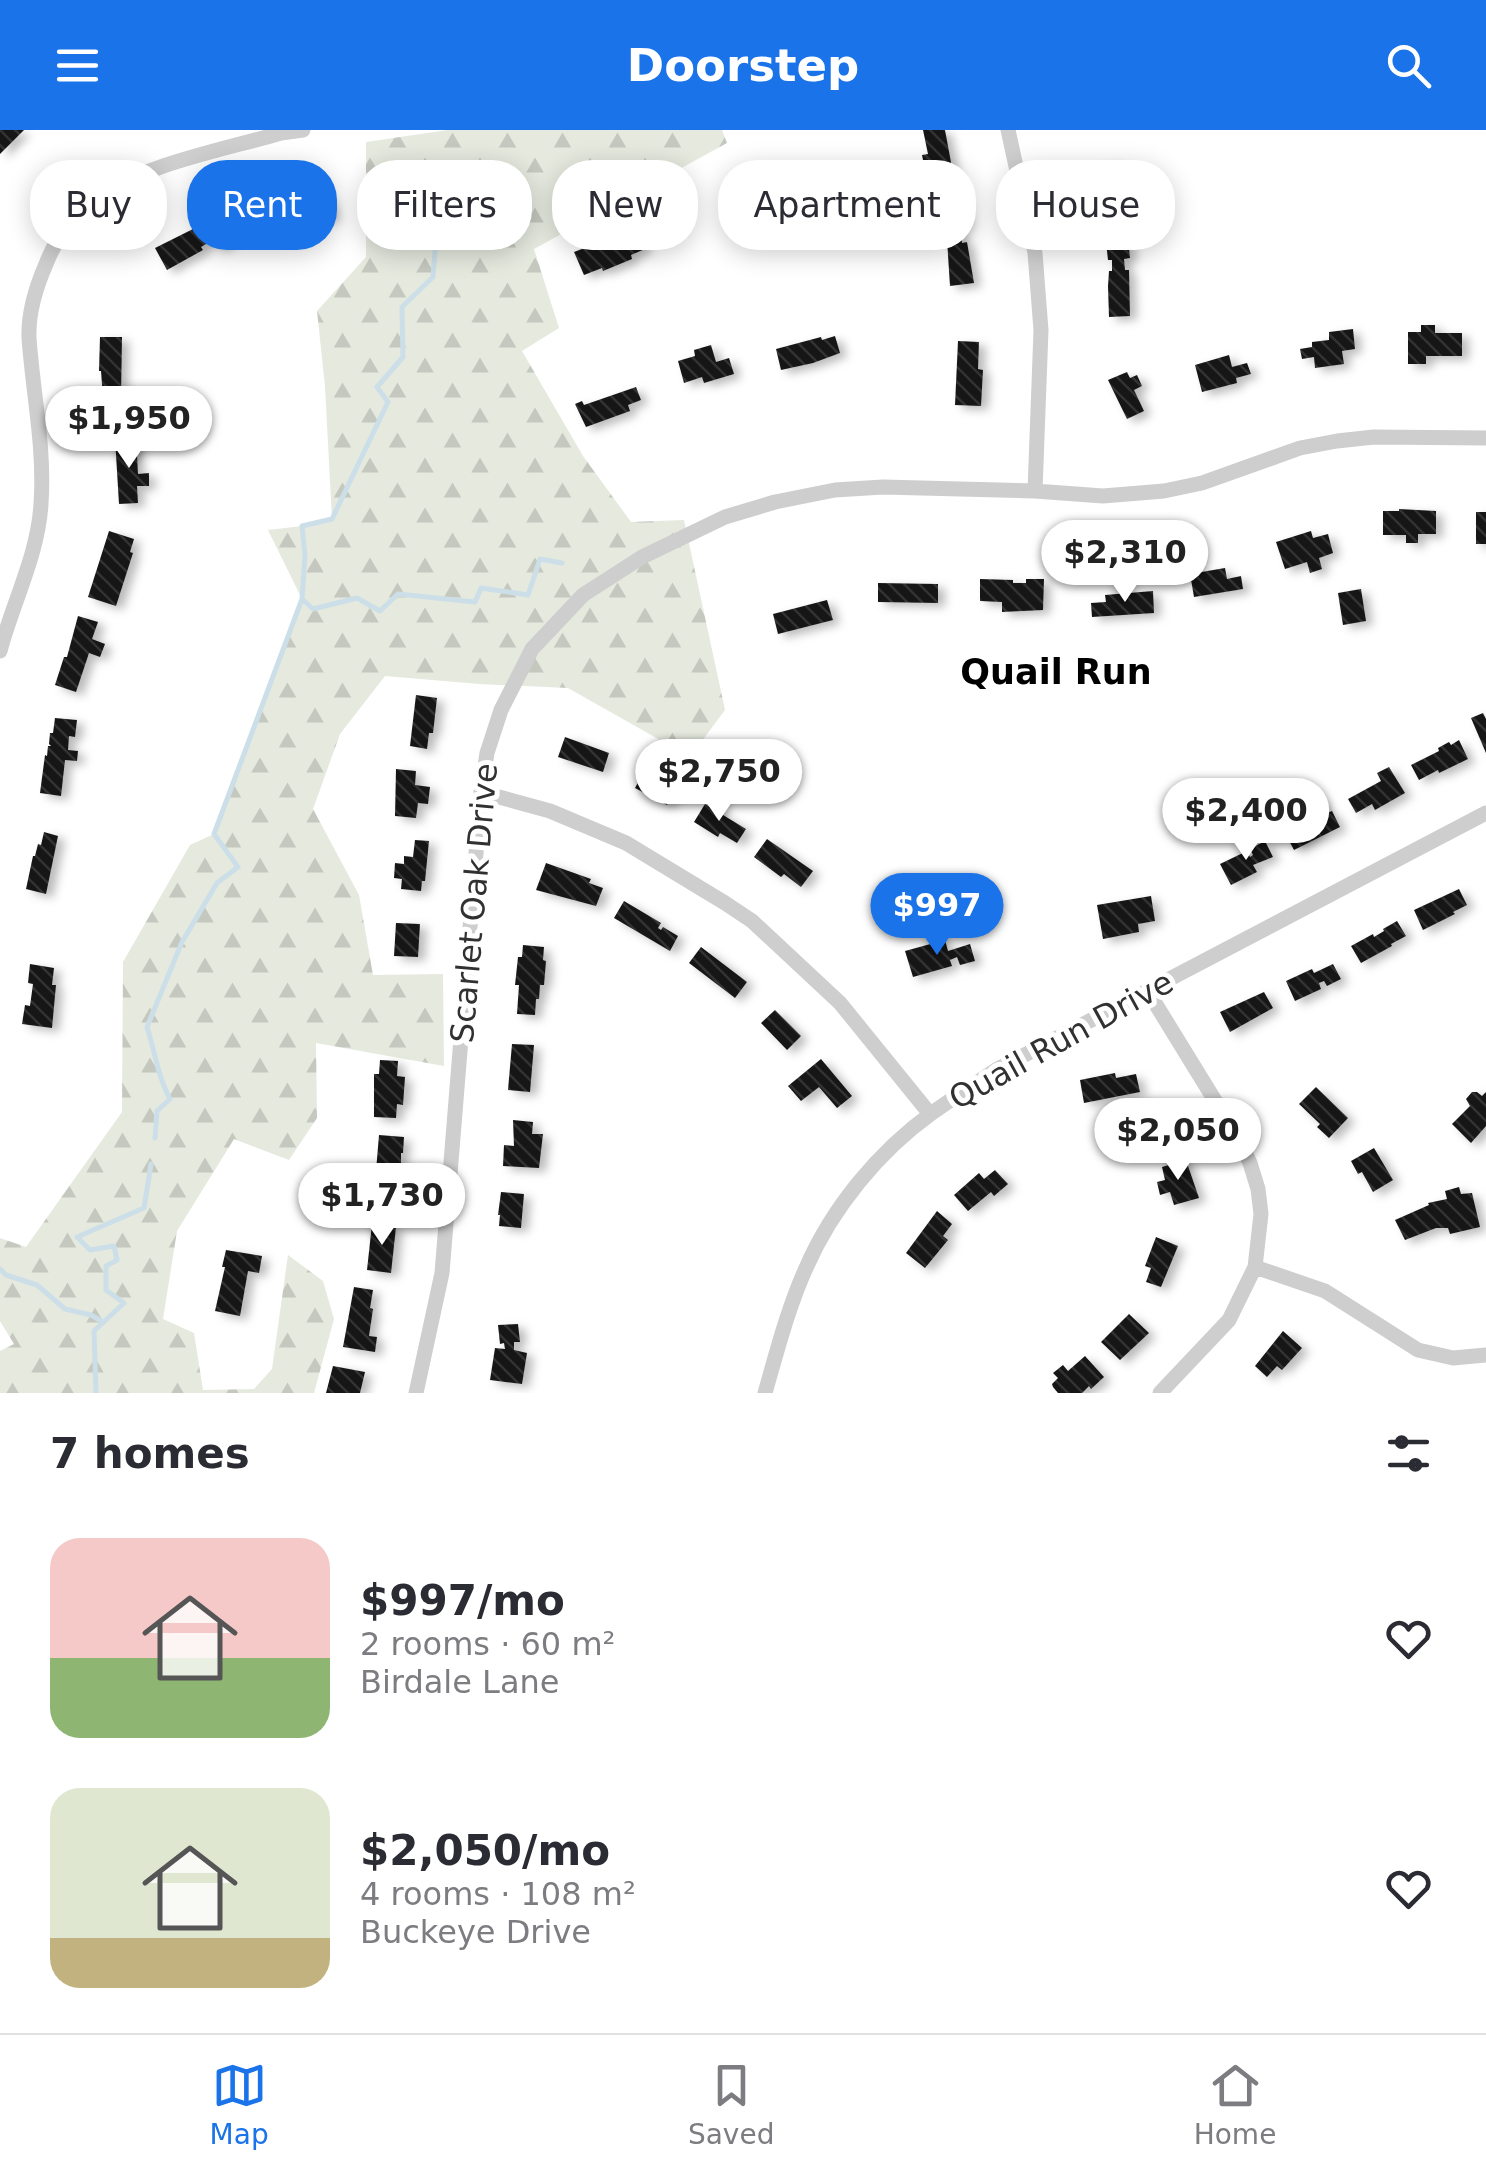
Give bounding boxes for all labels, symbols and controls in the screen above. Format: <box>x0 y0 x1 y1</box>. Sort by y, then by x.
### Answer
icon: menu <box>50 38 105 93</box>
icon: search <box>1381 38 1436 93</box>
text: Doorstep <box>627 39 859 92</box>
chip: Buy <box>30 160 167 250</box>
chip: Rent <box>187 160 337 250</box>
chip: Filters <box>357 160 532 250</box>
chip: New <box>552 160 698 250</box>
chip: Apartment <box>718 160 976 250</box>
chip: House <box>996 160 1175 250</box>
pin: $1,950 <box>48 386 210 471</box>
text: $1,950 <box>67 399 191 437</box>
pin: $2,310 <box>1044 520 1206 605</box>
text: $2,310 <box>1063 533 1187 571</box>
district label: Quail Run <box>960 652 1152 692</box>
pin: $2,750 <box>638 739 800 824</box>
text: $2,750 <box>657 752 781 790</box>
street label: Scarlet Oak Drive <box>443 761 505 1045</box>
pin: $2,400 <box>1165 778 1327 863</box>
text: $2,400 <box>1184 791 1308 829</box>
pin: $997 <box>878 873 996 958</box>
text: $997 <box>892 886 982 924</box>
street label: Quail Run Drive <box>943 963 1179 1117</box>
pin: $2,050 <box>1097 1098 1259 1183</box>
text: $2,050 <box>1116 1111 1240 1149</box>
pin: $1,730 <box>301 1163 463 1248</box>
text: $1,730 <box>320 1176 444 1214</box>
icon: filters <box>1381 1426 1436 1481</box>
text: 7 homes <box>50 1429 250 1478</box>
text: $997/mo <box>360 1576 565 1625</box>
icon: home <box>130 1578 250 1698</box>
icon: heart <box>1381 1611 1436 1666</box>
text: 2 rooms · 60 m² <box>360 1625 615 1663</box>
text: Birdale Lane <box>360 1663 560 1701</box>
text: $2,050/mo <box>360 1826 610 1875</box>
icon: home <box>130 1828 250 1948</box>
icon: heart <box>1381 1861 1436 1916</box>
text: 4 rooms · 108 m² <box>360 1875 636 1913</box>
text: Buckeye Drive <box>360 1913 591 1951</box>
tab: Map <box>210 2058 269 2151</box>
tab: Saved <box>688 2058 774 2151</box>
tab: Home <box>1194 2058 1276 2151</box>

